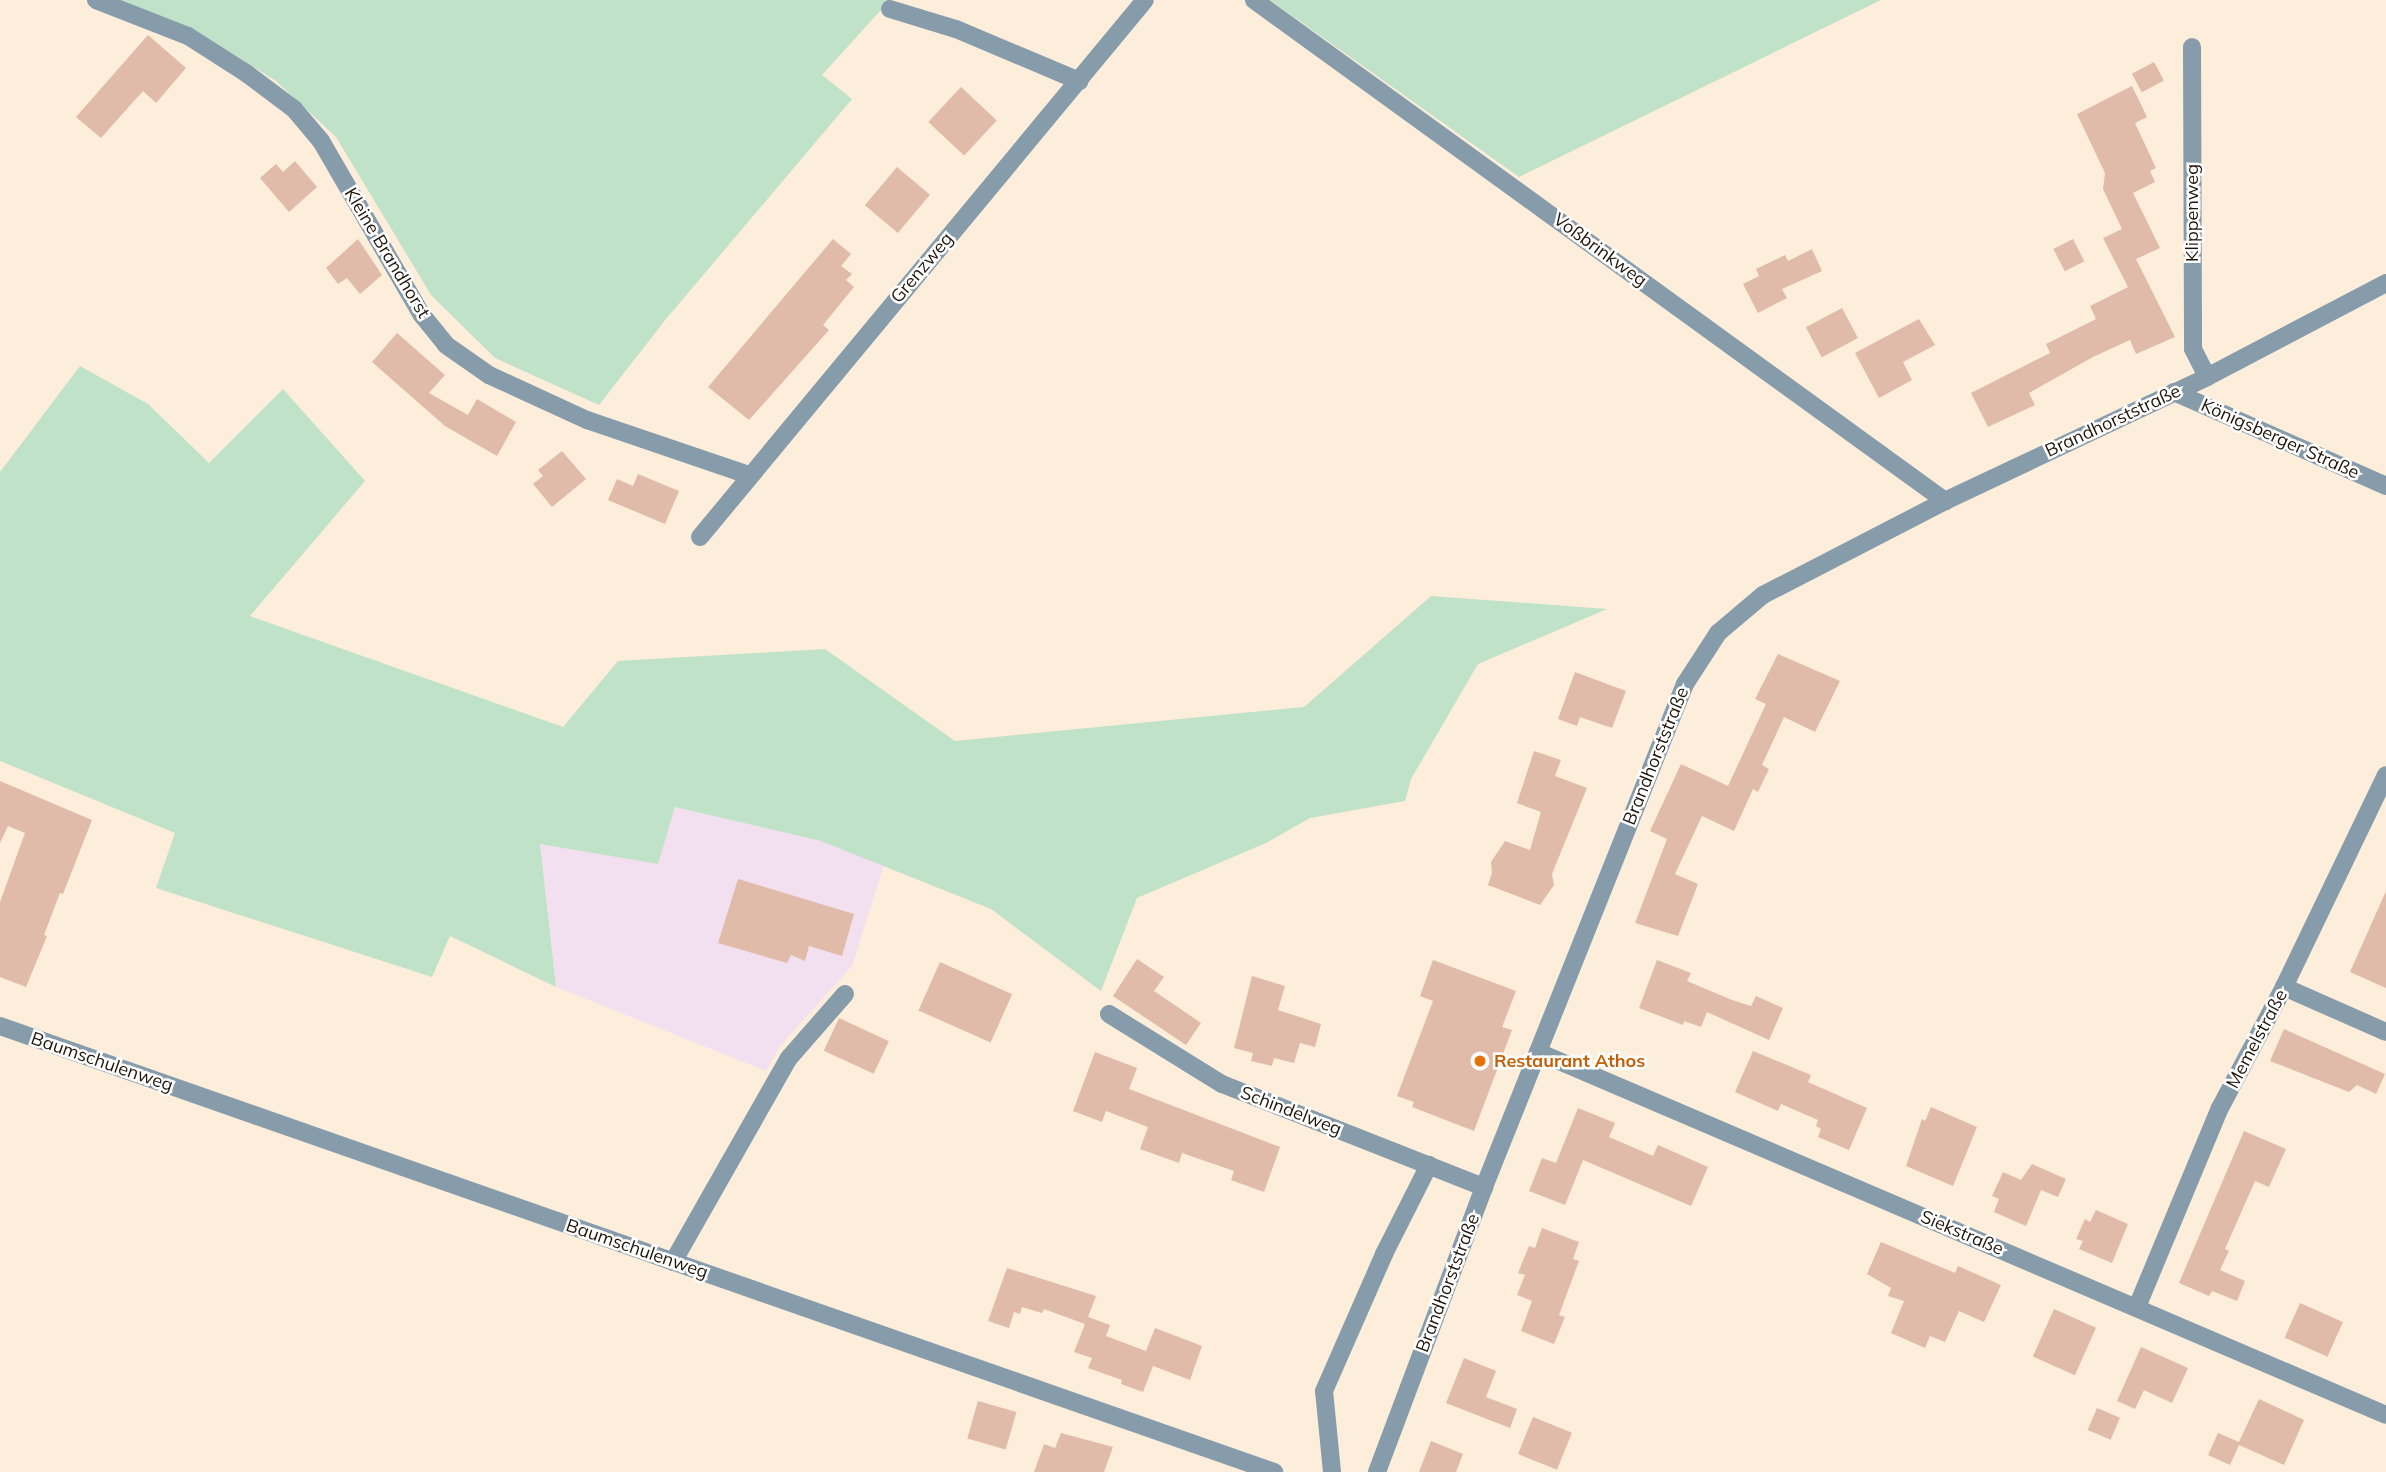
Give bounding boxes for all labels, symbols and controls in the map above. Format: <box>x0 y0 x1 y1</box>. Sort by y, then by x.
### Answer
street label: Klippenweg <box>2181 164 2203 262</box>
street label: Kleine Brandhorst <box>340 184 434 322</box>
street label: Voßbrinkweg <box>1549 209 1651 291</box>
street label: Grenzweg <box>886 228 958 308</box>
street label: Brandhorststraße <box>2042 380 2184 462</box>
street label: Königsberger Straße <box>2198 394 2362 484</box>
street label: Brandhorststraße <box>1618 684 1694 828</box>
street label: Memelstraße <box>2222 986 2292 1092</box>
street label: Baumschulenweg <box>28 1028 176 1096</box>
place label: Restaurant Athos <box>1494 1050 1645 1072</box>
marker: Restaurant Athos <box>1472 1053 1488 1069</box>
street label: Schindelweg <box>1237 1082 1345 1140</box>
street label: Siekstraße <box>1917 1206 2007 1260</box>
street label: Brandhorststraße <box>1412 1211 1484 1355</box>
street label: Baumschulenweg <box>563 1215 711 1283</box>

